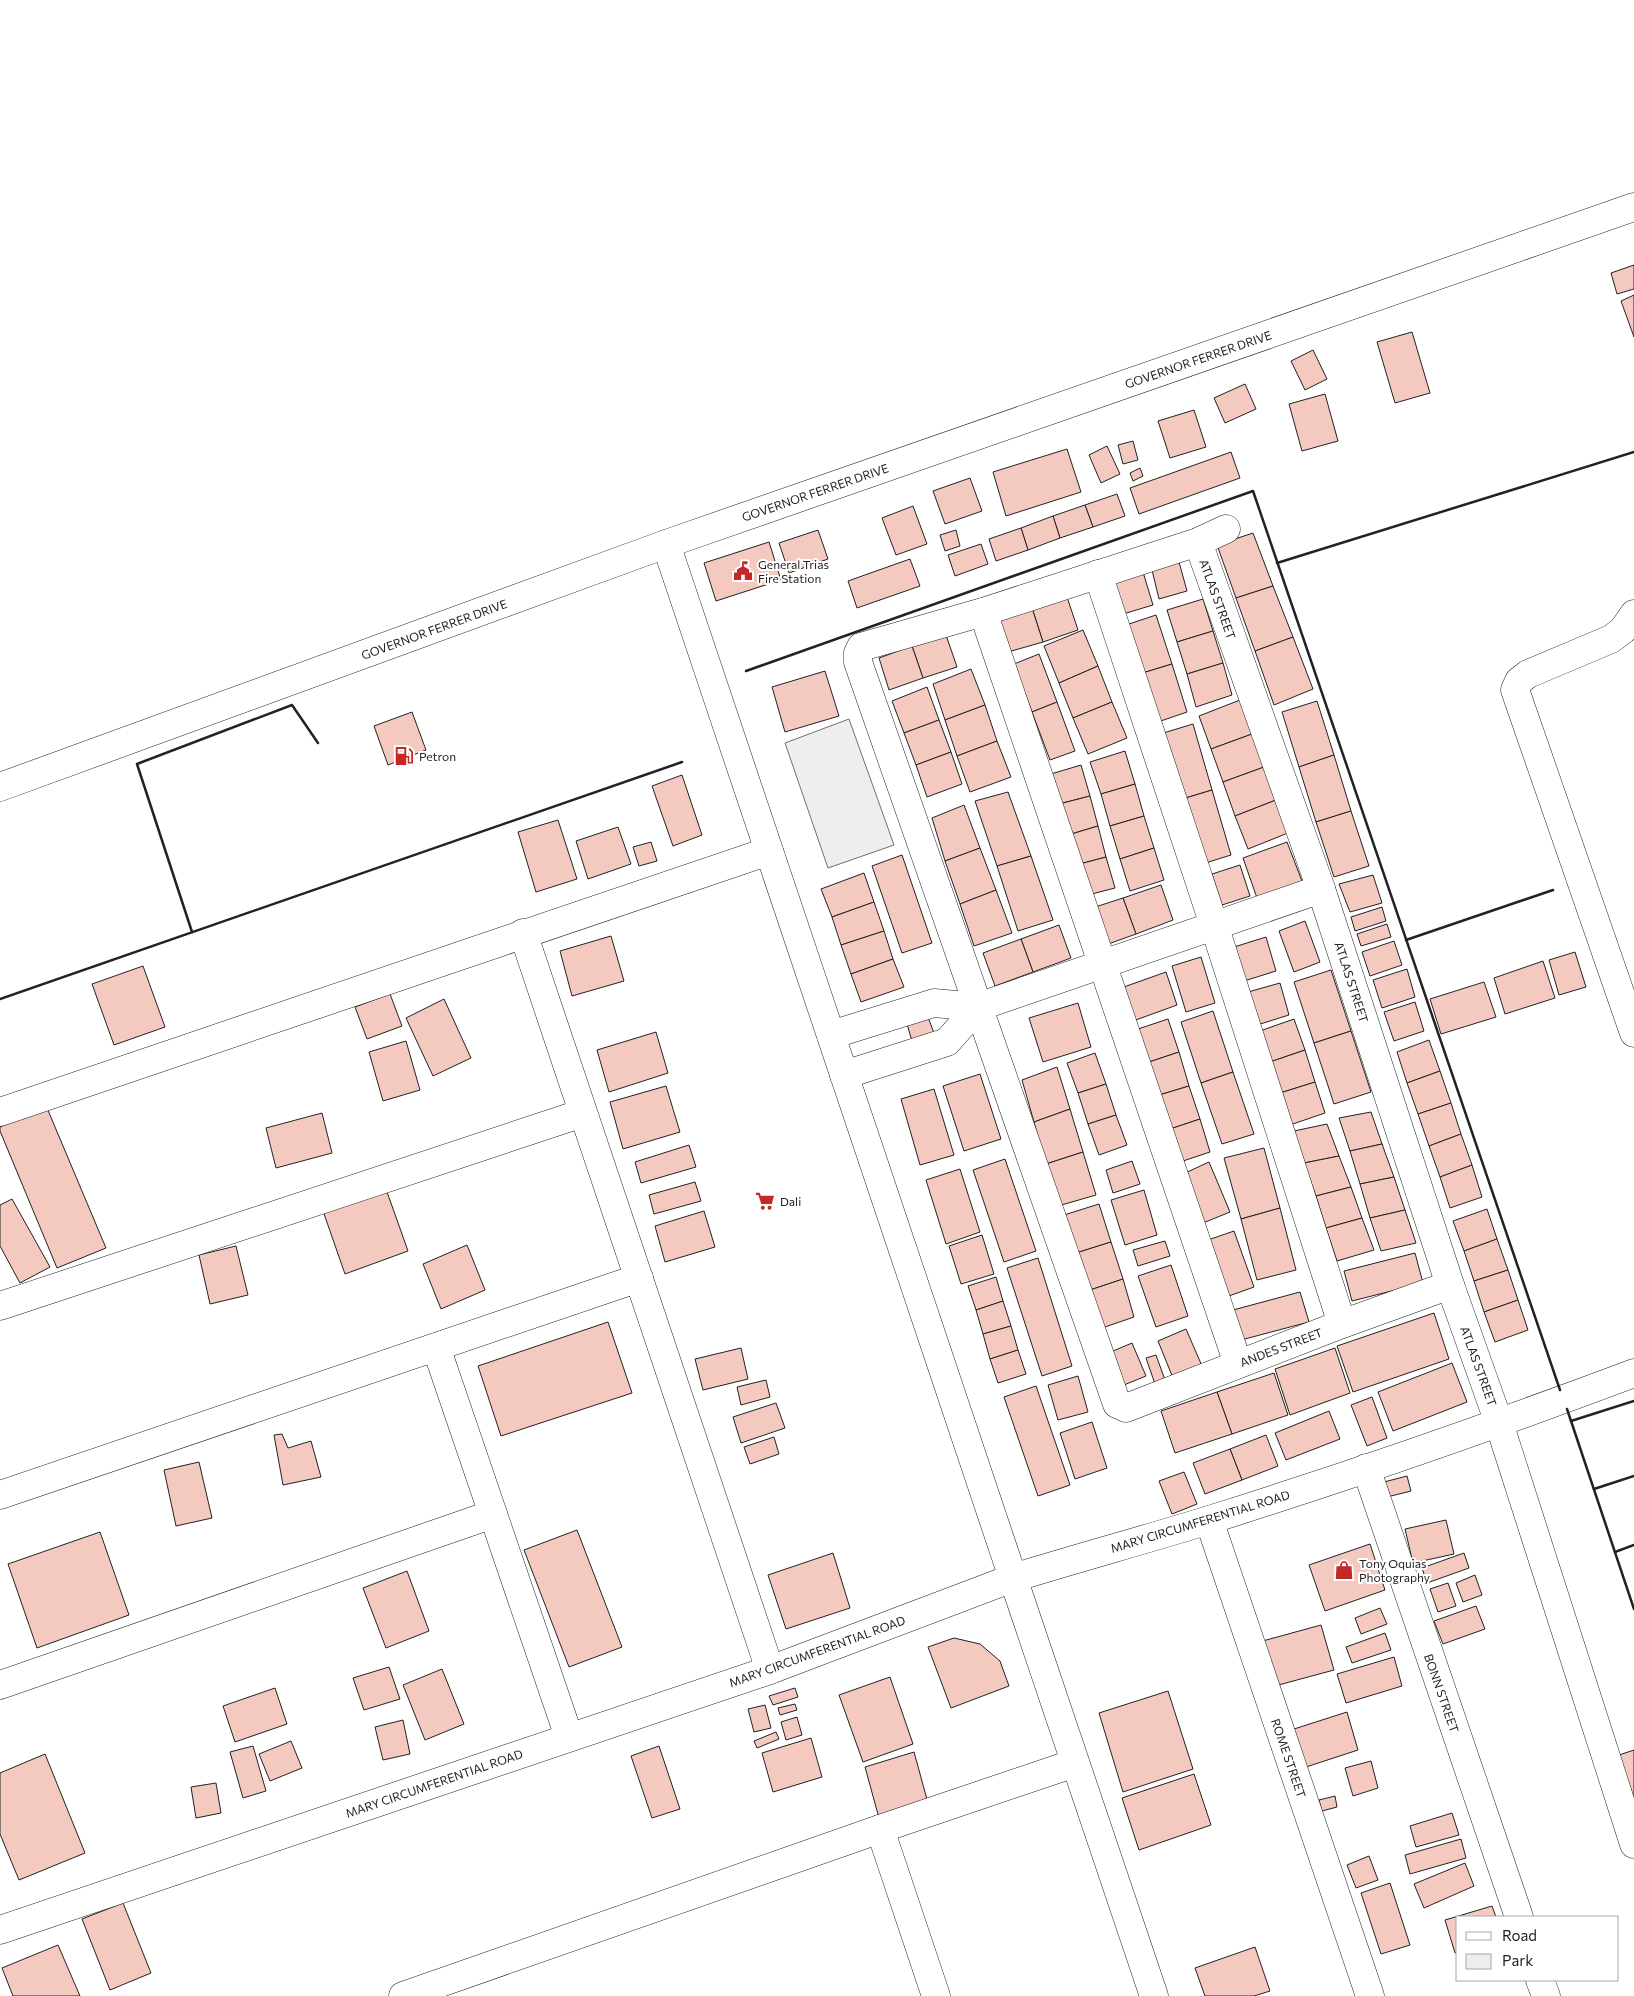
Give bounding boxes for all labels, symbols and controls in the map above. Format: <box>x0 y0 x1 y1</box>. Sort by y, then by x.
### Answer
street label: GOVERNOR FERRER DRIVE <box>1123 327 1273 391</box>
street label: GOVERNOR FERRER DRIVE <box>740 460 890 524</box>
place label: General Trias Fire Station <box>758 557 829 585</box>
street label: ATLAS STREET <box>1197 557 1239 641</box>
public building icon: General Trias Fire Station <box>732 560 754 582</box>
street label: GOVERNOR FERRER DRIVE <box>359 596 509 662</box>
fuel station icon: Petron <box>393 745 415 767</box>
place label: Petron <box>419 749 456 763</box>
street label: ATLAS STREET <box>1332 940 1372 1024</box>
supermarket icon: Dali <box>754 1190 776 1212</box>
place label: Dali <box>780 1194 801 1208</box>
street label: ATLAS STREET <box>1458 1324 1500 1408</box>
street label: ANDES STREET <box>1238 1325 1324 1369</box>
street label: MARY CIRCUMFERENTIAL ROAD <box>1109 1487 1291 1555</box>
place label: Tony Oquias Photography <box>1359 1556 1430 1584</box>
shop icon: Tony Oquias Photography <box>1333 1559 1355 1581</box>
street label: MARY CIRCUMFERENTIAL ROAD <box>727 1612 907 1689</box>
street label: BONN STREET <box>1422 1652 1462 1735</box>
street label: ROME STREET <box>1269 1717 1309 1800</box>
street label: MARY CIRCUMFERENTIAL ROAD <box>344 1746 525 1820</box>
legend <box>1456 1916 1619 1981</box>
text: Road <box>1502 1926 1537 1944</box>
text: Park <box>1502 1951 1533 1969</box>

